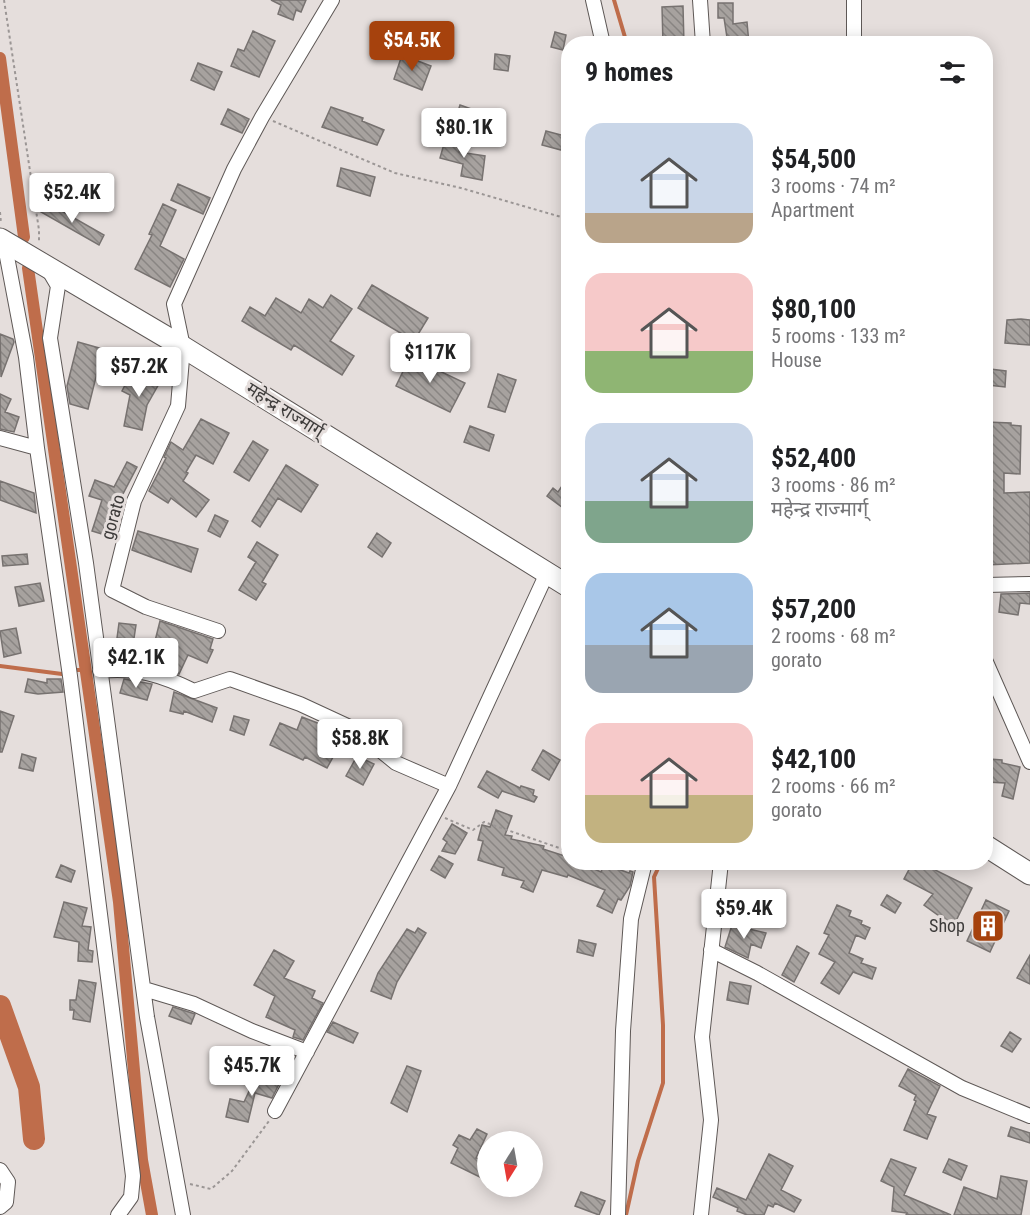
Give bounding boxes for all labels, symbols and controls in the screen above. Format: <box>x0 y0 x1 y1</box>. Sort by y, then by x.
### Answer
pin: $54.5K <box>363 21 461 72</box>
text: $54.5K <box>383 28 441 52</box>
icon: filters <box>936 56 969 89</box>
text: 9 homes <box>585 57 673 87</box>
pin: $80.1K <box>415 108 513 159</box>
text: $80.1K <box>435 115 493 139</box>
text: $54,500 <box>771 144 856 174</box>
icon: home <box>633 147 705 219</box>
pin: $52.4K <box>23 173 121 224</box>
text: 3 rooms · 74 m² <box>771 174 896 198</box>
text: $52.4K <box>43 180 101 204</box>
text: Apartment <box>771 198 855 222</box>
text: $80,100 <box>771 294 856 324</box>
icon: home <box>633 297 705 369</box>
text: 5 rooms · 133 m² <box>771 324 906 348</box>
pin: $117K <box>388 333 472 384</box>
text: $117K <box>404 340 456 364</box>
pin: $57.2K <box>90 347 188 398</box>
text: House <box>771 348 822 372</box>
text: $57.2K <box>110 354 168 378</box>
street label: महेन्द्र राज्मार्ग् <box>242 377 330 444</box>
text: $52,400 <box>771 443 856 473</box>
icon: home <box>633 447 705 519</box>
text: 3 rooms · 86 m² <box>771 473 896 497</box>
street label: gorato <box>96 492 129 542</box>
text: महेन्द्र राज्मार्ग् <box>771 497 868 521</box>
text: $57,200 <box>771 594 856 624</box>
icon: home <box>633 597 705 669</box>
text: 2 rooms · 68 m² <box>771 624 896 648</box>
pin: $42.1K <box>87 638 185 689</box>
text: $42.1K <box>107 645 165 669</box>
text: gorato <box>771 648 822 672</box>
pin: $58.8K <box>311 719 409 770</box>
text: $58.8K <box>331 726 389 750</box>
text: $42,100 <box>771 744 856 774</box>
icon: home <box>633 747 705 819</box>
text: 2 rooms · 66 m² <box>771 774 896 798</box>
text: gorato <box>771 798 822 822</box>
pin: $59.4K <box>695 889 793 940</box>
text: $59.4K <box>715 896 773 920</box>
building icon: Shop <box>970 908 1006 944</box>
place label: Shop <box>929 915 965 936</box>
pin: $45.7K <box>203 1046 301 1097</box>
text: $45.7K <box>223 1053 281 1077</box>
north arrow <box>477 1131 543 1197</box>
map controls <box>477 1131 543 1197</box>

